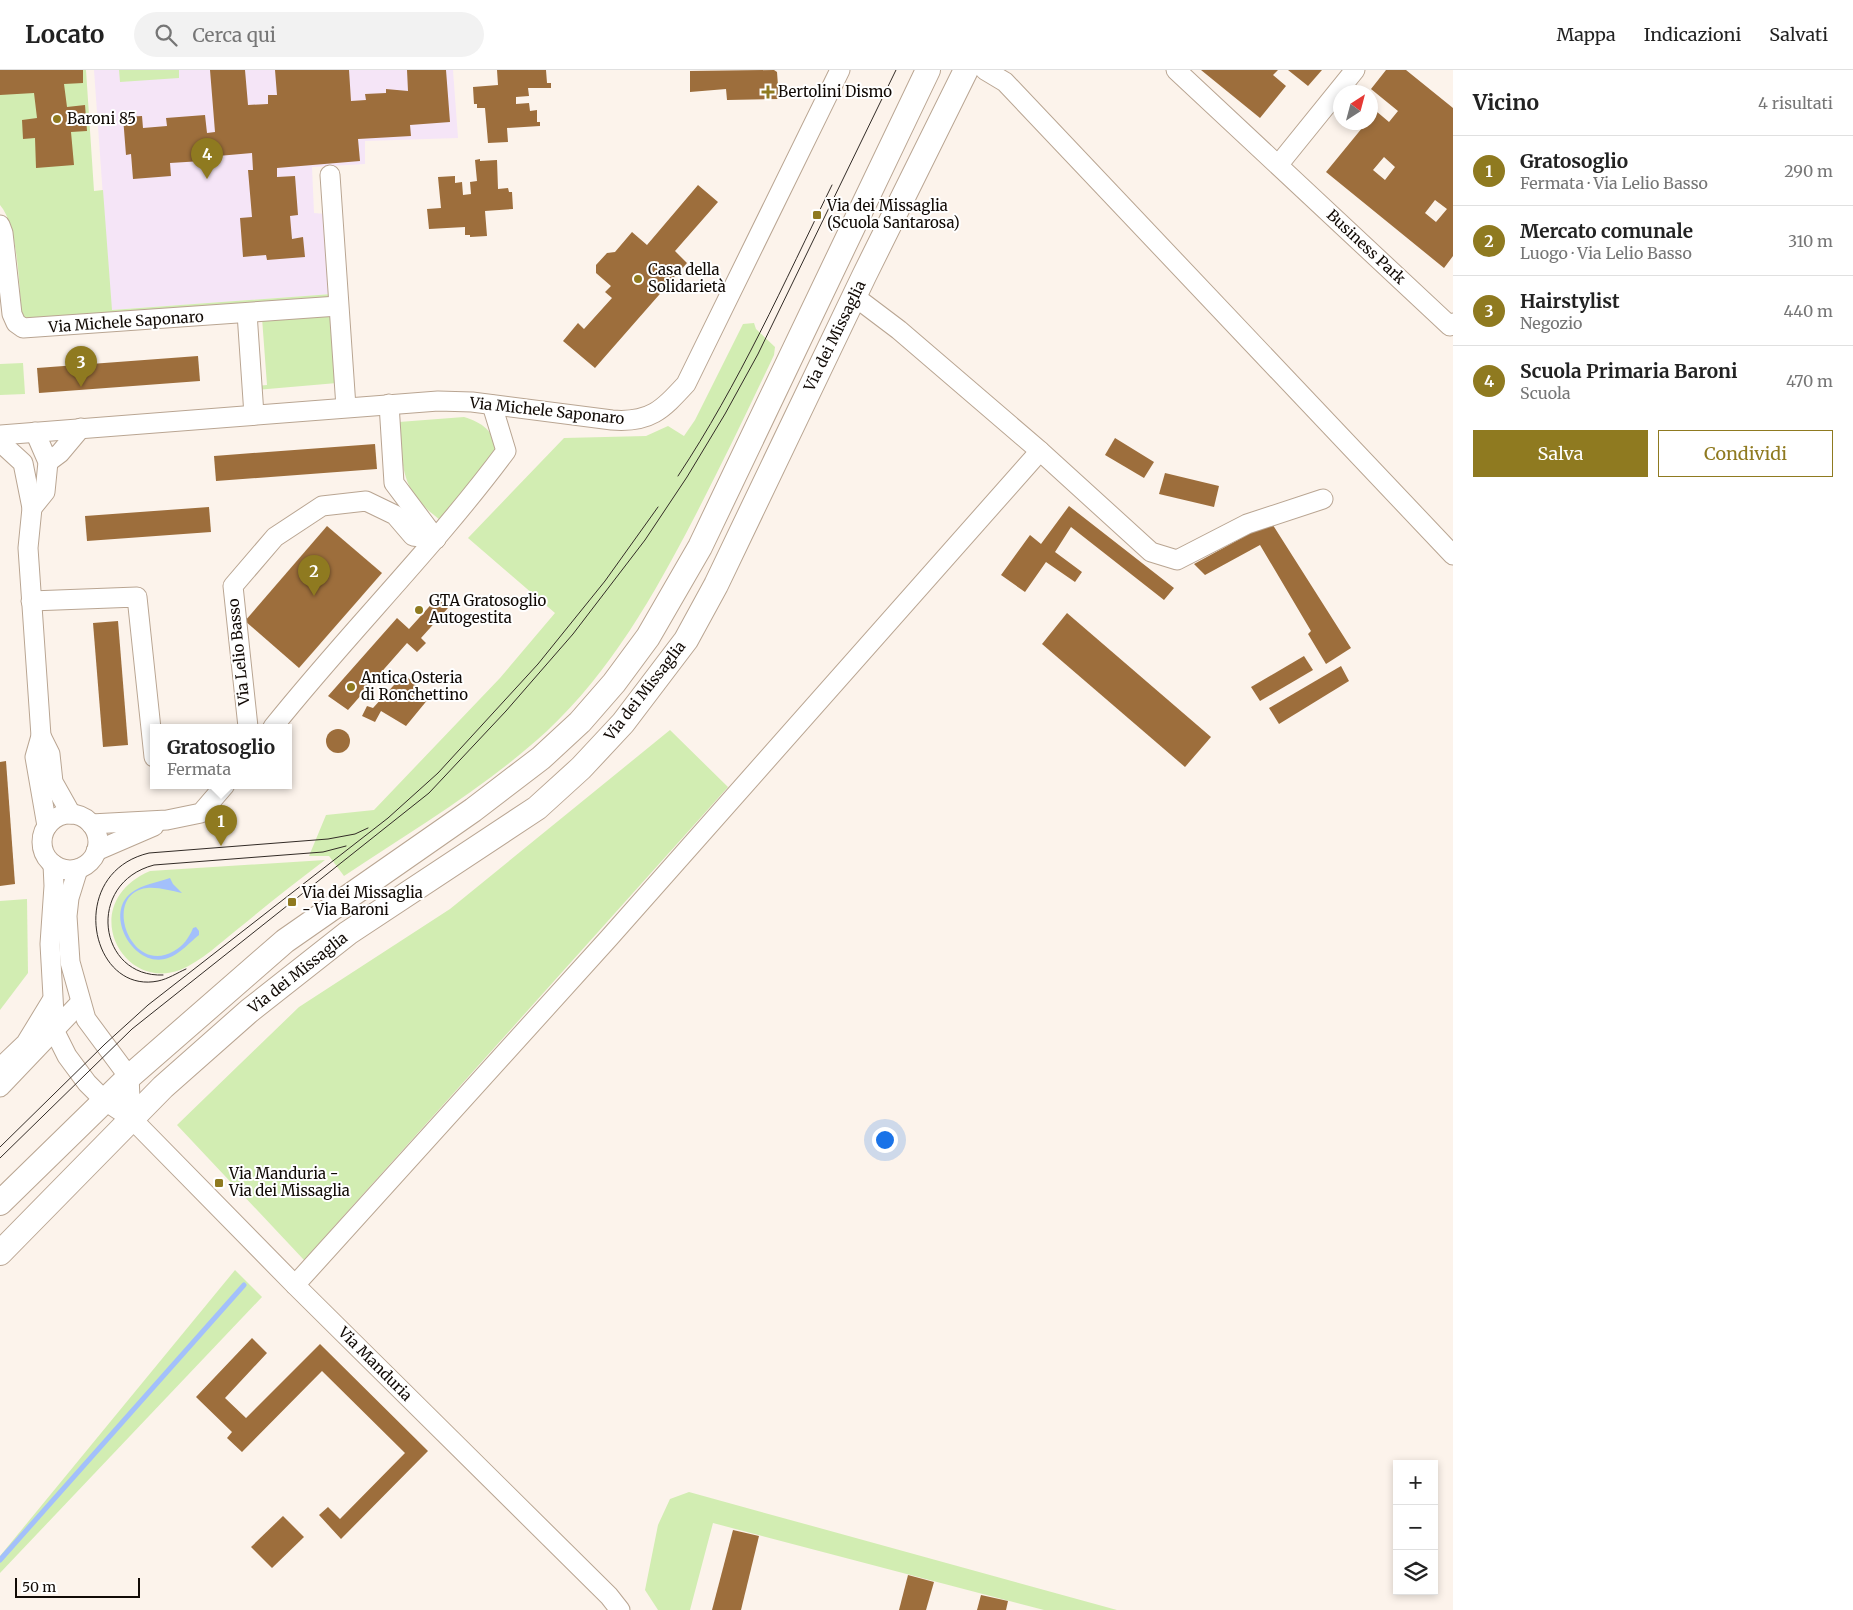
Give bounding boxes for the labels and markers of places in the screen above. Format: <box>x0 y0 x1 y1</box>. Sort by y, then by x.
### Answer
place label: Bertolini Dismo <box>778 82 892 101</box>
marker: Bertolini Dismo <box>762 86 774 98</box>
place label: Baroni 85 <box>67 109 136 128</box>
marker: Baroni 85 <box>51 113 63 125</box>
pin: 4 <box>191 138 223 179</box>
place label: Via dei Missaglia (Scuola Santarosa) <box>826 196 960 232</box>
marker: Via dei Missaglia (Scuola Santarosa) <box>811 209 823 221</box>
place label: Casa della Solidarietà <box>648 260 726 296</box>
marker: Casa della Solidarietà <box>632 273 644 285</box>
pin: 3 <box>65 346 97 387</box>
pin: 2 <box>298 555 330 596</box>
place label: GTA Gratosoglio Autogestita <box>428 591 547 627</box>
marker: GTA Gratosoglio Autogestita <box>413 604 425 616</box>
place label: Antica Osteria di Ronchettino <box>360 668 468 704</box>
marker: Antica Osteria di Ronchettino <box>345 681 357 693</box>
pin: 1 <box>205 805 237 846</box>
place label: Via dei Missaglia - Via Baroni <box>301 883 423 919</box>
marker: Via dei Missaglia - Via Baroni <box>286 896 298 908</box>
place label: Via Manduria - Via dei Missaglia <box>228 1164 350 1200</box>
marker: Via Manduria - Via dei Missaglia <box>213 1177 225 1189</box>

